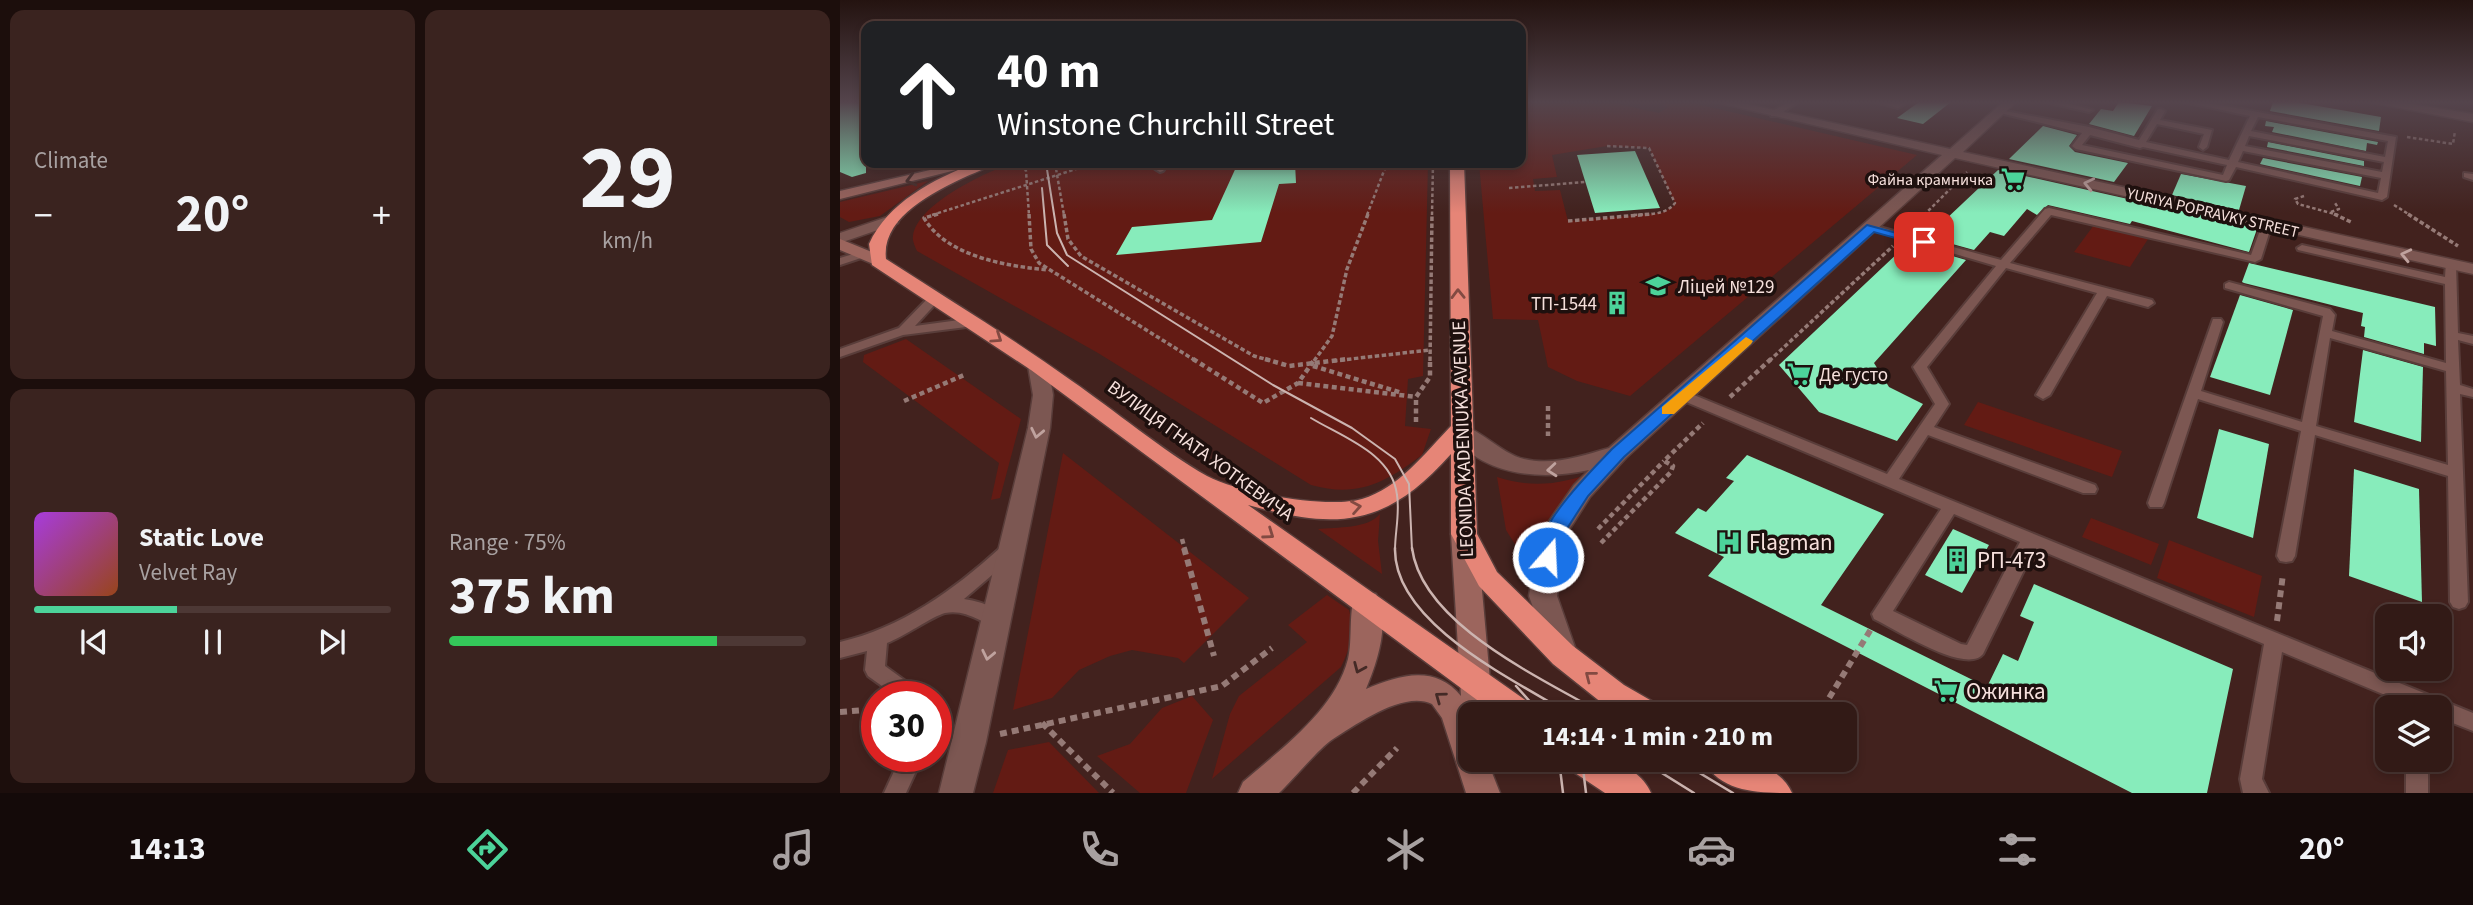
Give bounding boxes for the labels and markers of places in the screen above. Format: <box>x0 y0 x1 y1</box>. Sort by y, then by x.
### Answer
supermarket icon: Файна крамничка <box>1999 165 2027 193</box>
place label: Файна крамничка <box>1867 169 1993 191</box>
pin <box>1894 212 1954 272</box>
school or university icon: Ліцей №129 <box>1644 272 1672 300</box>
place label: Ліцей №129 <box>1678 274 1775 301</box>
building icon: ТП-1544 <box>1603 289 1631 317</box>
place label: ТП-1544 <box>1531 291 1597 318</box>
supermarket icon: Де густо <box>1785 360 1813 388</box>
place label: Де густо <box>1819 362 1888 389</box>
place label: Flagman <box>1749 526 1833 559</box>
hospital icon: Flagman <box>1715 528 1743 556</box>
place label: РП-473 <box>1977 544 2046 577</box>
building icon: РП-473 <box>1943 546 1971 574</box>
place label: Ожинка <box>1966 675 2046 708</box>
supermarket icon: Ожинка <box>1932 677 1960 705</box>

